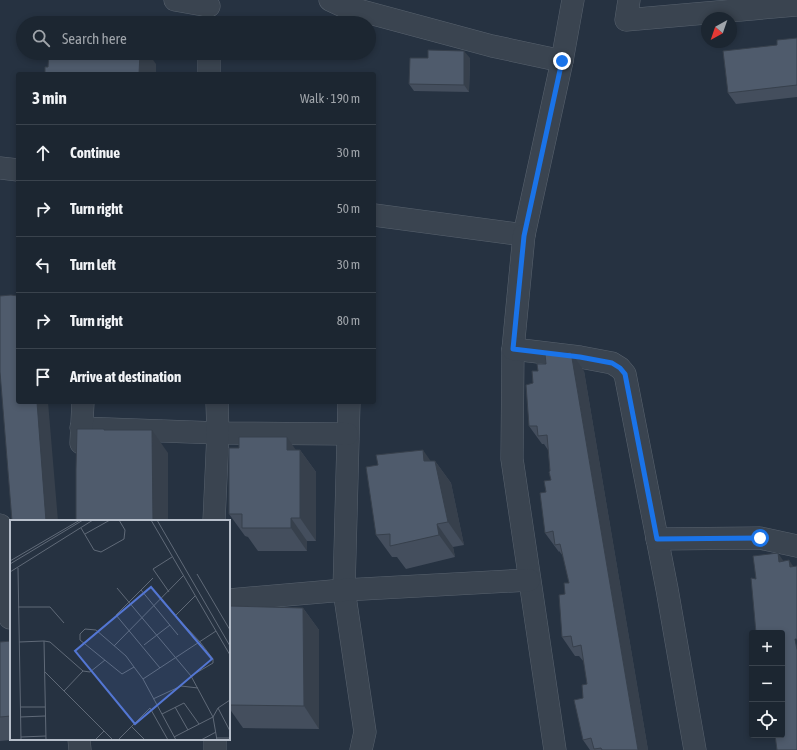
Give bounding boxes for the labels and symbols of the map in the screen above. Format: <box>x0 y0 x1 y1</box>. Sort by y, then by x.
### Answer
north arrow <box>701 12 737 48</box>
route end <box>553 52 571 70</box>
inset map <box>10 520 230 740</box>
route start <box>751 529 769 547</box>

